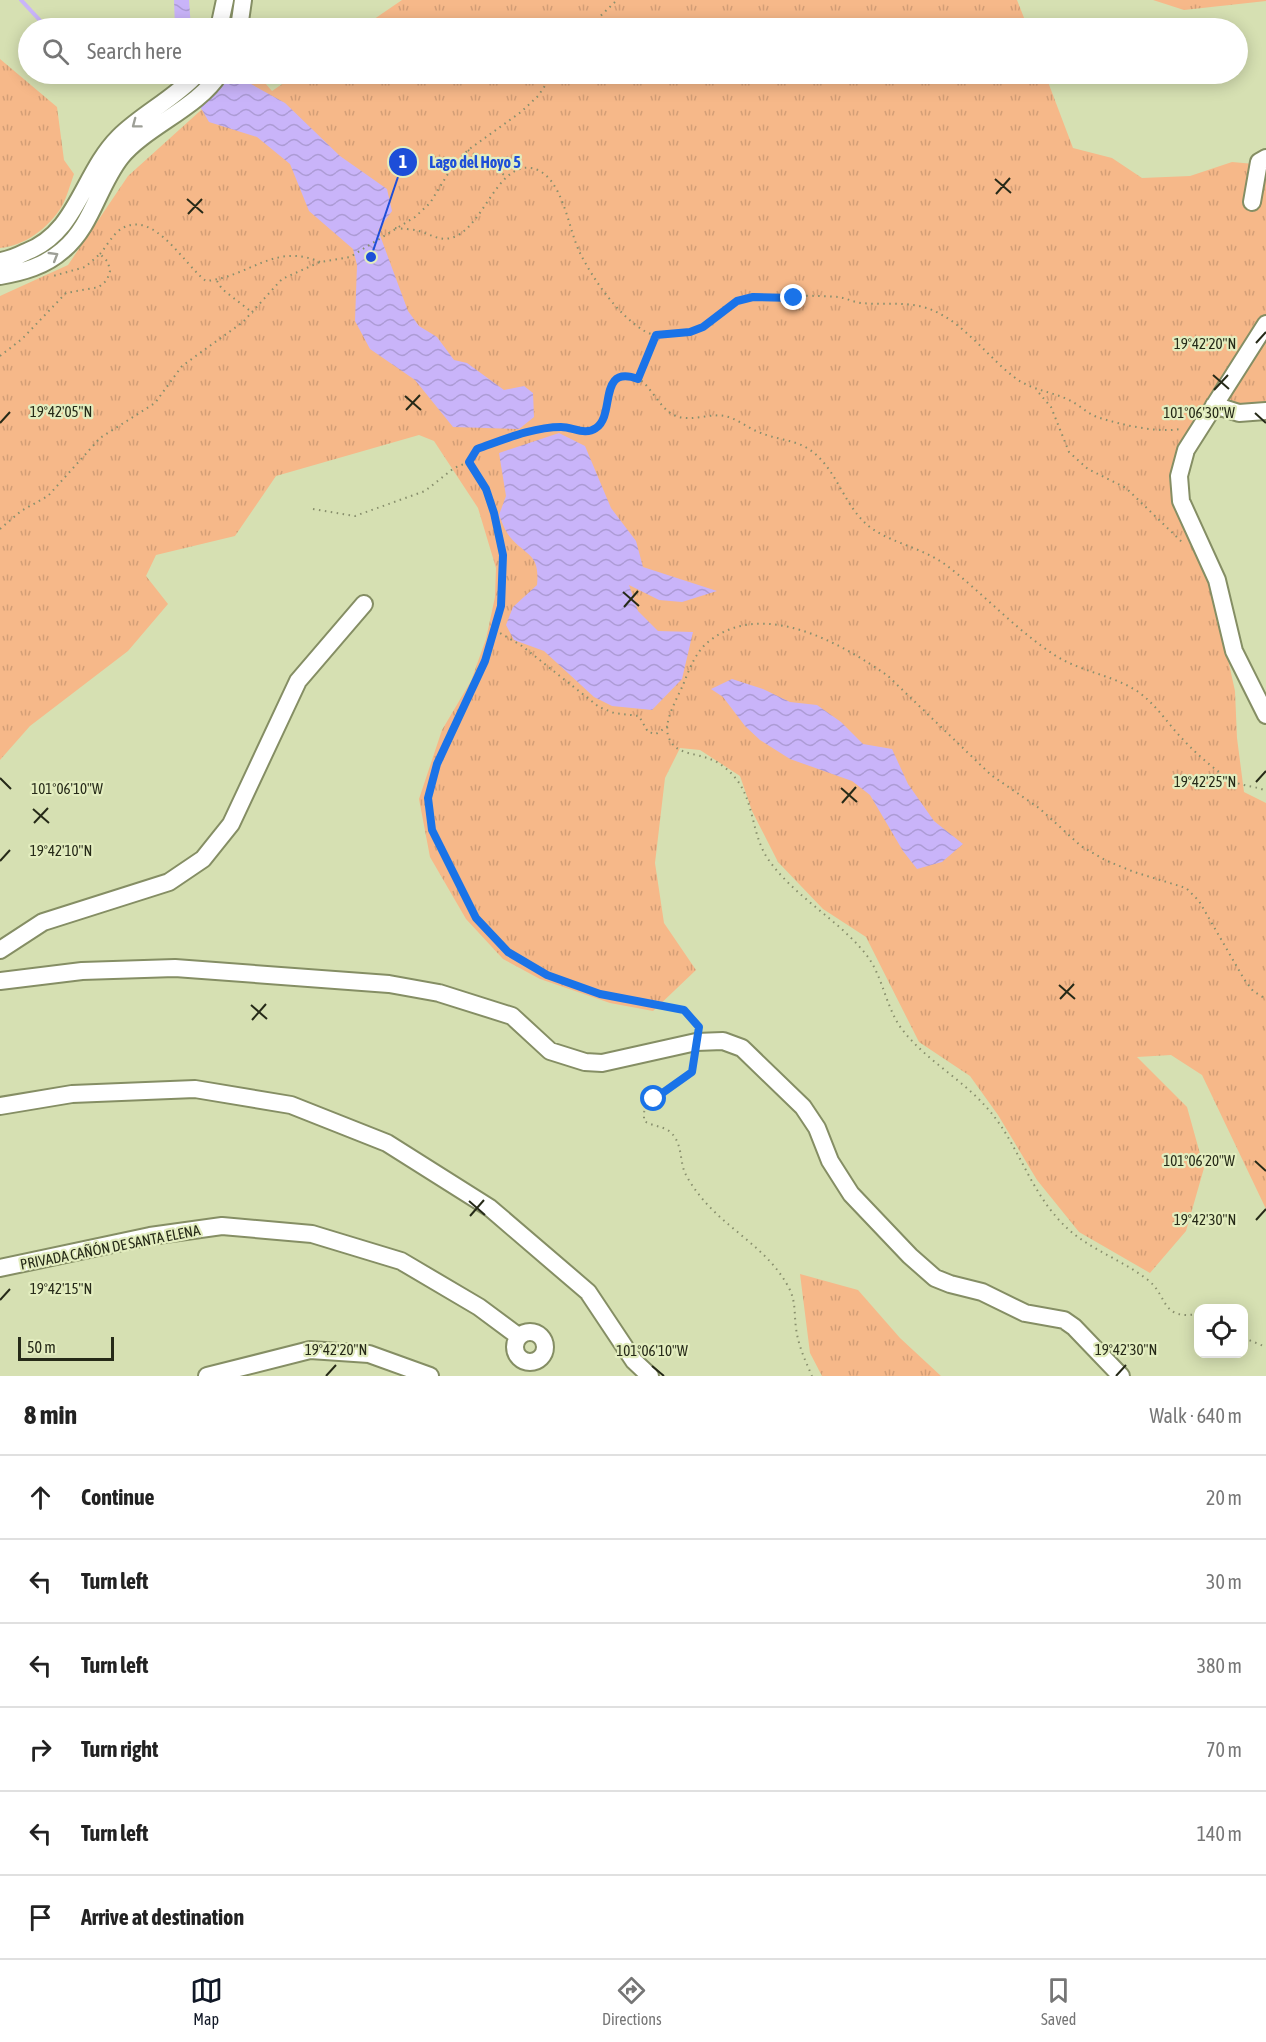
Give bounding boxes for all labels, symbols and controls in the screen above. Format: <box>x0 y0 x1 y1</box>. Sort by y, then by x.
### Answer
search box <box>18 18 1248 84</box>
icon: search <box>39 35 72 68</box>
text: Search here <box>87 38 182 64</box>
one-way arrow <box>131 117 142 128</box>
callout: Lago del Hoyo 5 <box>388 145 533 179</box>
text: 1 <box>399 151 407 172</box>
text: Lago del Hoyo 5 <box>429 153 521 171</box>
one-way arrow <box>48 252 58 263</box>
route end <box>780 284 806 310</box>
text: 19°42'20"N <box>1174 335 1236 352</box>
text: 19°42'05"N <box>30 403 92 420</box>
text: 101°06'30"W <box>1163 404 1235 421</box>
text: 19°42'25"N <box>1174 773 1236 790</box>
text: 101°06'10"W <box>31 780 103 797</box>
text: 19°42'10"N <box>30 842 92 859</box>
route start <box>640 1085 666 1111</box>
text: 101°06'20"W <box>1163 1152 1235 1169</box>
text: 19°42'30"N <box>1174 1211 1236 1228</box>
street label: PRIVADA CAÑÓN DE SANTA ELENA <box>19 1221 202 1273</box>
text: 19°42'15"N <box>30 1280 92 1297</box>
map controls <box>1194 1304 1248 1358</box>
button: locate <box>1194 1304 1248 1358</box>
scale bar <box>18 1334 114 1362</box>
text: 50 m <box>27 1338 56 1356</box>
text: 19°42'20"N <box>305 1341 367 1358</box>
text: 19°42'30"N <box>1095 1341 1157 1358</box>
text: 101°06'10"W <box>616 1342 688 1359</box>
text: 8 min <box>24 1400 77 1430</box>
text: Walk · 640 m <box>1150 1404 1242 1427</box>
icon: ahead <box>24 1481 57 1514</box>
text: Continue <box>81 1484 155 1510</box>
text: 20 m <box>1206 1486 1242 1509</box>
icon: left <box>24 1565 57 1598</box>
text: Turn left <box>81 1568 148 1594</box>
text: 30 m <box>1206 1570 1242 1593</box>
icon: left <box>24 1649 57 1682</box>
text: Turn left <box>81 1652 148 1678</box>
text: 380 m <box>1197 1654 1242 1677</box>
icon: right <box>24 1733 57 1766</box>
text: Turn right <box>81 1736 158 1762</box>
text: 70 m <box>1206 1738 1242 1761</box>
icon: left <box>24 1817 57 1850</box>
text: Turn left <box>81 1820 148 1846</box>
text: 140 m <box>1197 1822 1242 1845</box>
icon: arrive <box>24 1901 57 1934</box>
text: Arrive at destination <box>81 1904 244 1930</box>
tab: Map <box>190 1974 223 2028</box>
tab: Directions <box>602 1974 662 2028</box>
tab: Saved <box>1041 1974 1076 2028</box>

